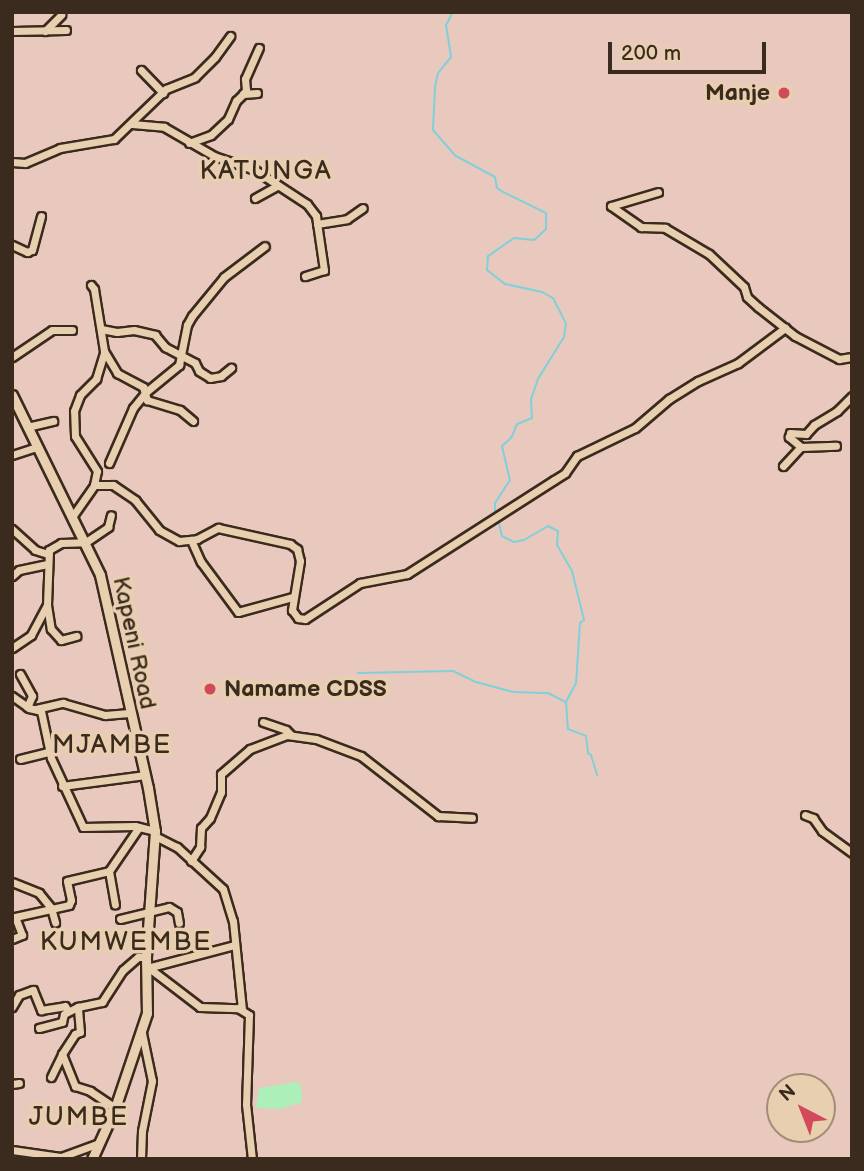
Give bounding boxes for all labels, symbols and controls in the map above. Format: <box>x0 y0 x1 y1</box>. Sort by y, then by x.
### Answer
scale bar <box>612 28 770 72</box>
text: 200 m <box>621 41 681 66</box>
place label: Manje <box>705 79 770 107</box>
marker: Manje <box>776 85 792 101</box>
district label: KATUNGA <box>200 156 332 188</box>
street label: Kapeni Road <box>106 574 162 712</box>
place label: Namame CDSS <box>224 675 387 703</box>
marker: Namame CDSS <box>202 681 218 697</box>
district label: MJAMBE <box>53 730 171 762</box>
district label: KUMWEMBE <box>41 927 211 959</box>
north arrow <box>766 1073 836 1143</box>
text: N <box>775 1080 801 1107</box>
district label: JUMBE <box>29 1102 129 1134</box>

